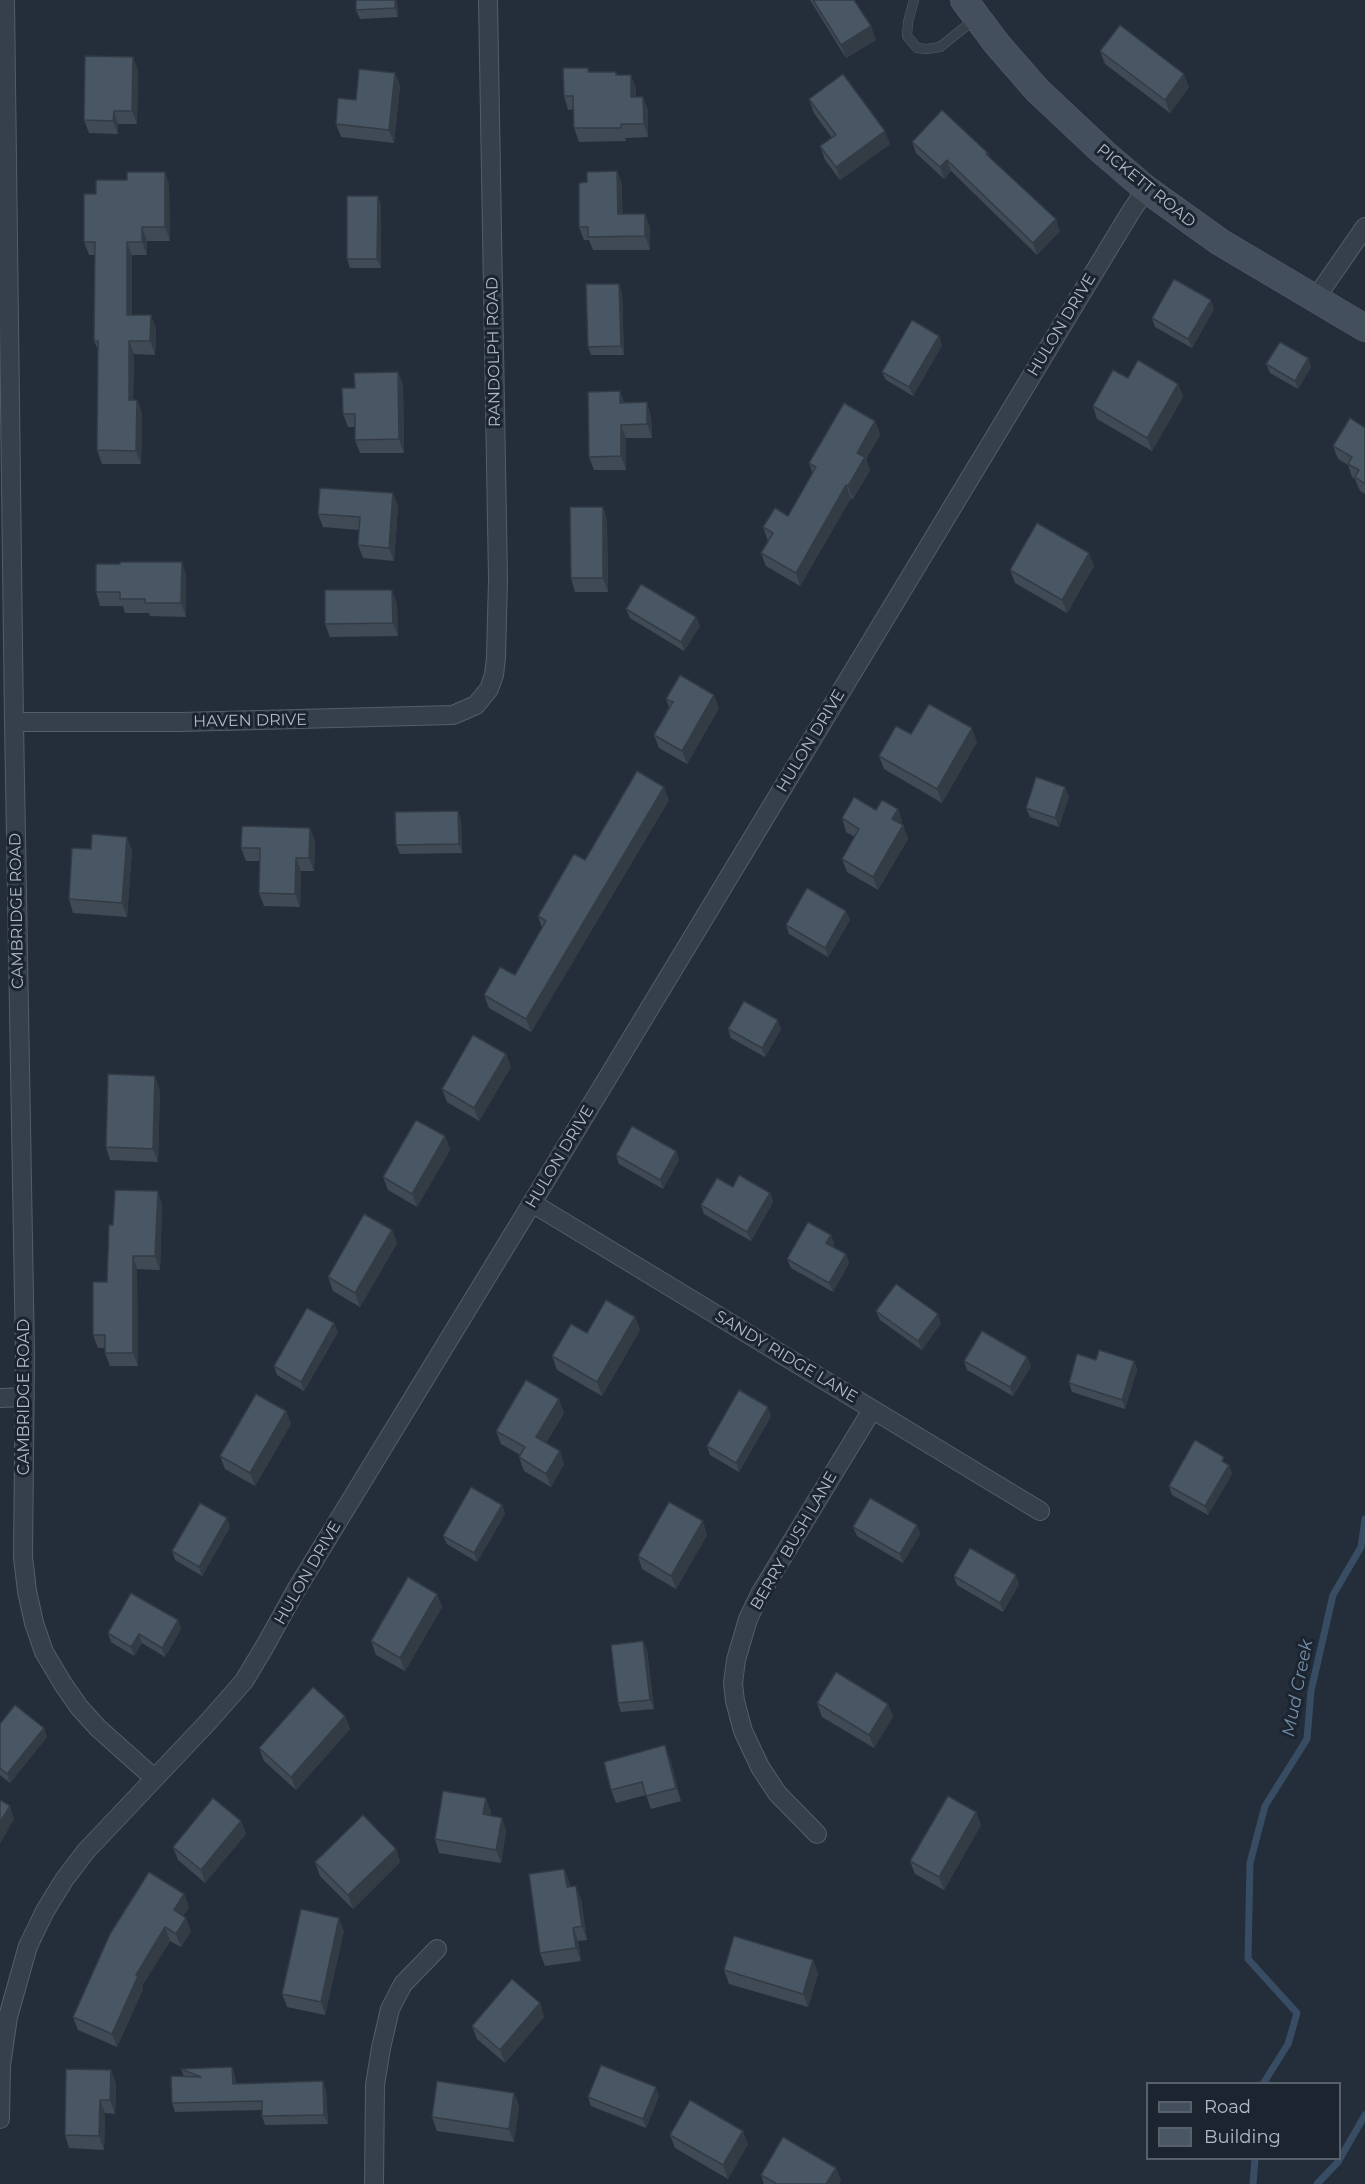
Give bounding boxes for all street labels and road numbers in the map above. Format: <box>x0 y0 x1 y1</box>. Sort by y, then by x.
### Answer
street label: PICKETT ROAD <box>1093 140 1199 232</box>
street label: HULON DRIVE <box>1024 270 1100 380</box>
street label: RANDOLPH ROAD <box>483 277 505 427</box>
street label: HULON DRIVE <box>773 686 849 796</box>
street label: HAVEN DRIVE <box>193 710 307 732</box>
street label: CAMBRIDGE ROAD <box>6 833 28 989</box>
street label: HULON DRIVE <box>522 1102 598 1212</box>
street label: SANDY RIDGE LANE <box>711 1307 861 1407</box>
street label: CAMBRIDGE ROAD <box>14 1319 34 1475</box>
street label: BERRY BUSH LANE <box>747 1468 841 1614</box>
street label: HULON DRIVE <box>271 1518 345 1628</box>

